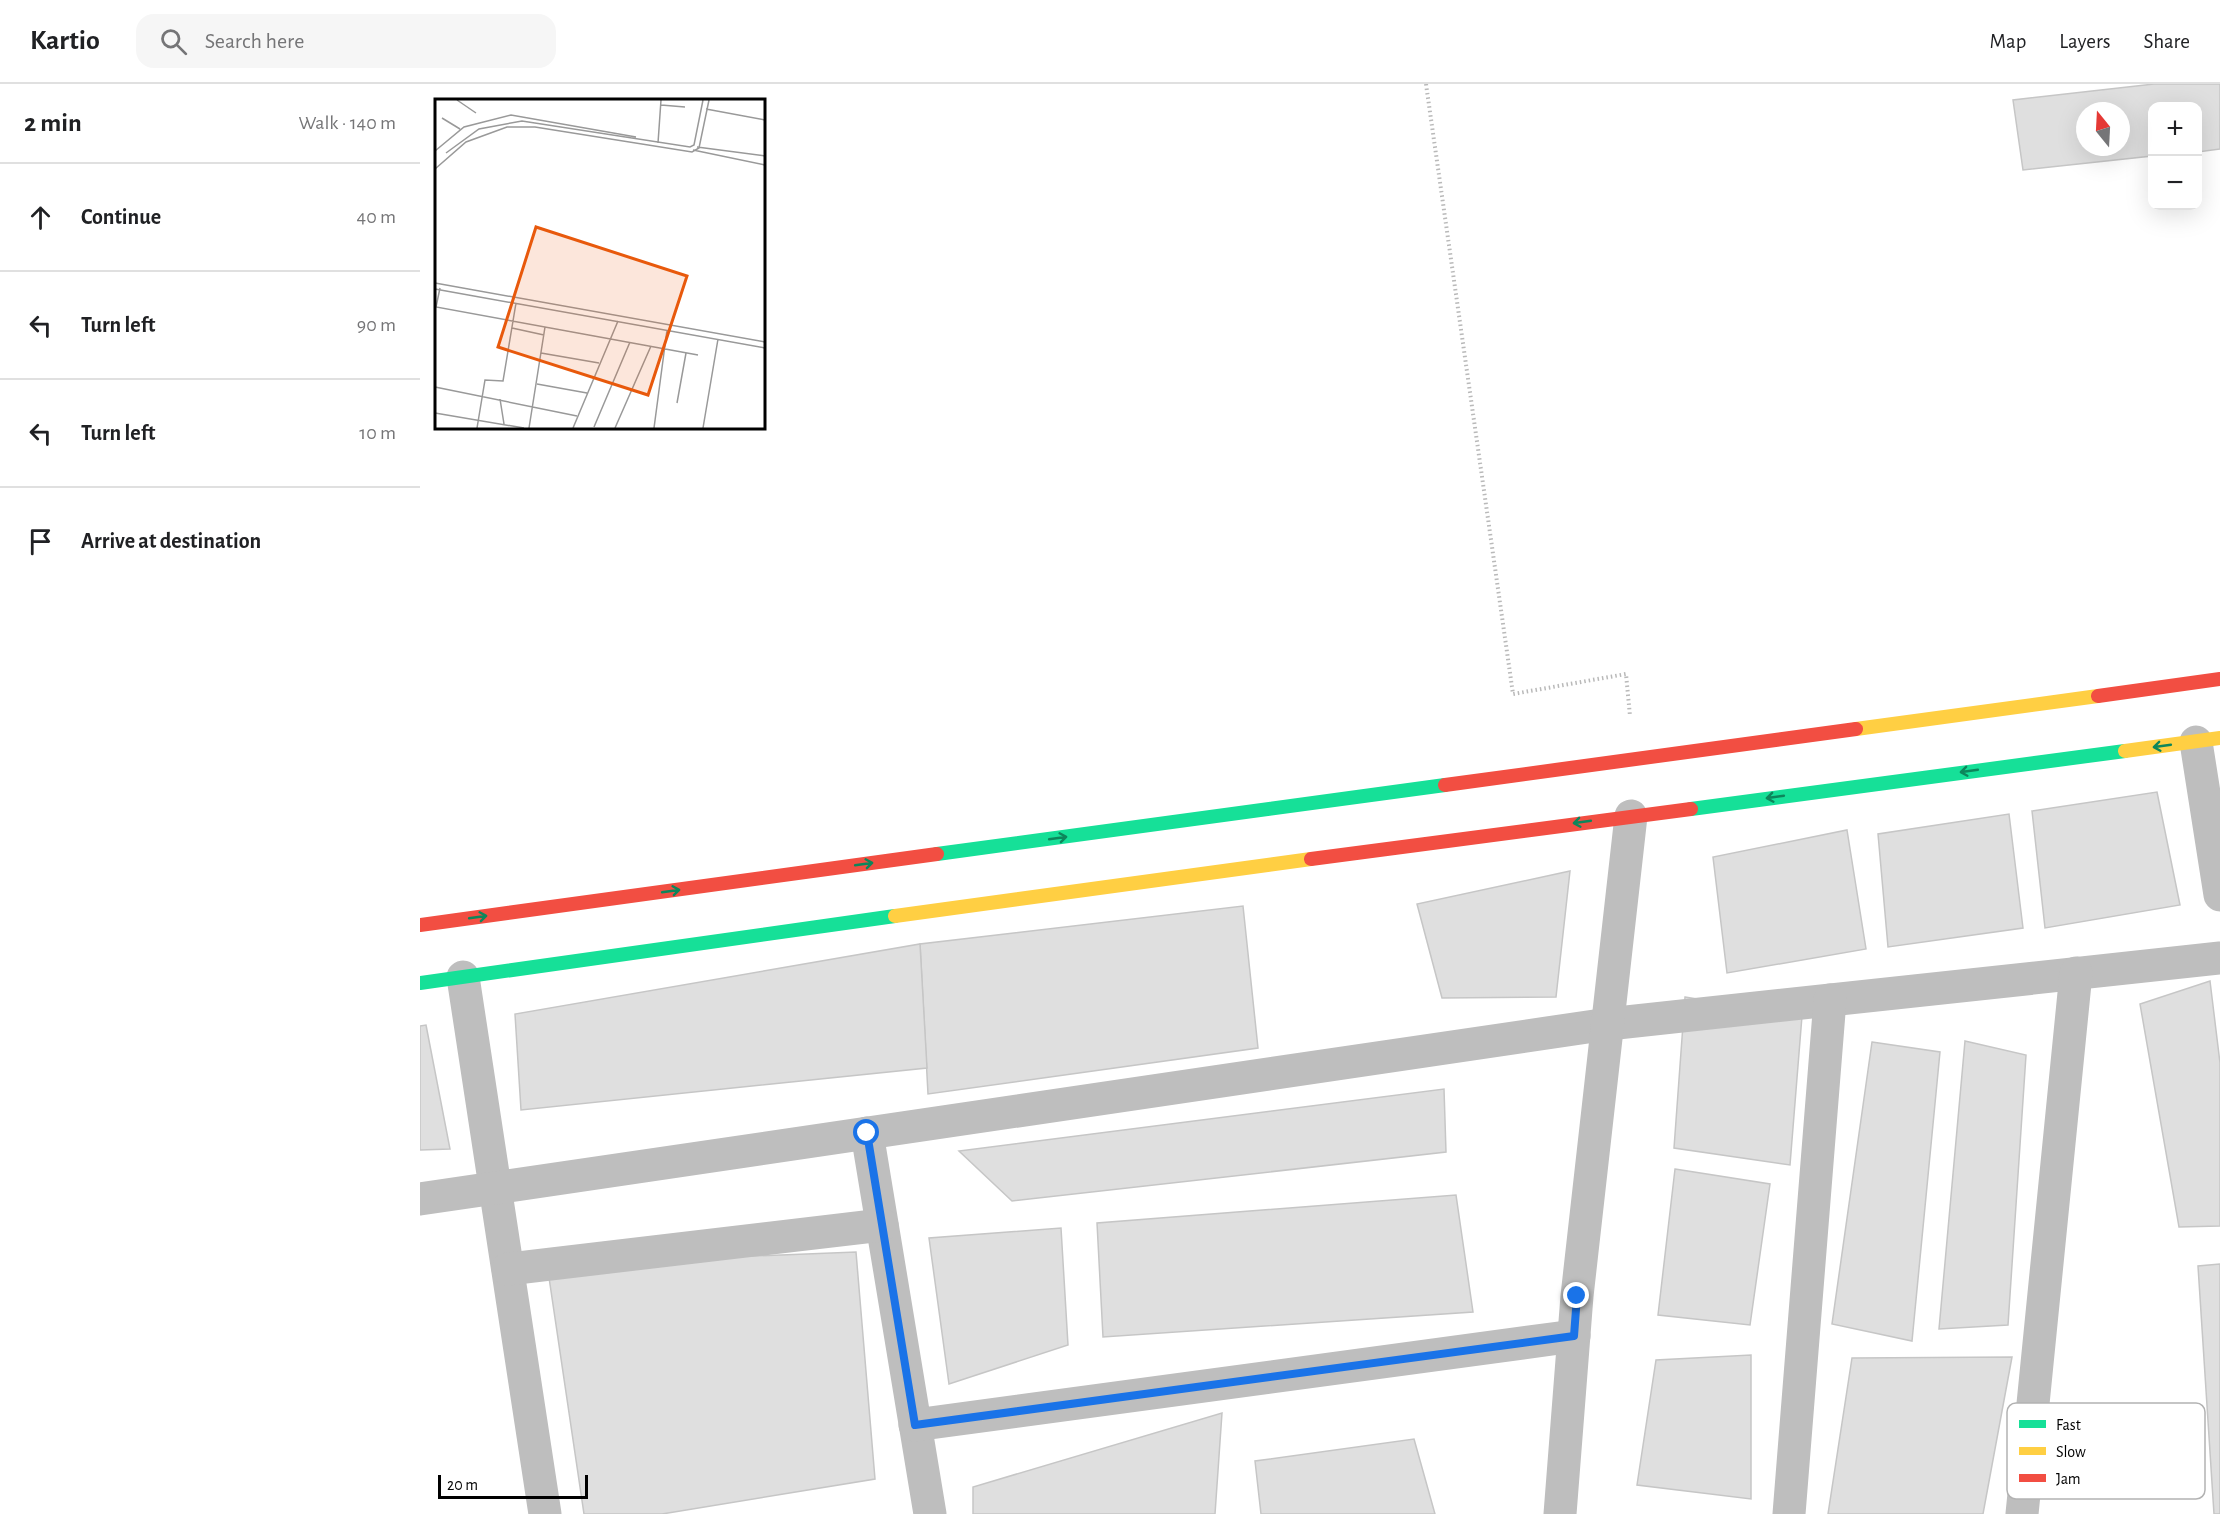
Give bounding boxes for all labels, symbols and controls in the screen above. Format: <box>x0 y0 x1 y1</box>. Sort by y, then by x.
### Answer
search box <box>136 14 556 68</box>
icon: search <box>157 25 190 58</box>
text: Kartio <box>30 27 100 55</box>
text: Search here <box>205 30 304 52</box>
text: Map <box>1990 31 2026 52</box>
text: Layers <box>2059 31 2110 52</box>
text: Share <box>2143 31 2190 52</box>
inset map <box>435 99 765 429</box>
north arrow <box>2076 102 2130 156</box>
map controls <box>2148 102 2202 210</box>
button: + <box>2148 102 2202 156</box>
text: 2 min <box>24 110 82 136</box>
text: Walk · 140 m <box>298 113 396 133</box>
button: − <box>2148 156 2202 210</box>
icon: ahead <box>24 201 57 234</box>
text: Continue <box>81 206 161 228</box>
text: 40 m <box>357 207 396 227</box>
icon: left <box>24 309 57 342</box>
text: Turn left <box>81 314 155 336</box>
text: 90 m <box>357 315 396 335</box>
icon: left <box>24 417 57 450</box>
text: Turn left <box>81 422 155 444</box>
text: 10 m <box>359 423 396 443</box>
icon: arrive <box>24 525 57 558</box>
text: Arrive at destination <box>81 530 261 552</box>
one-way arrow <box>2153 741 2172 752</box>
one-way arrow <box>1959 766 1979 777</box>
one-way arrow <box>1766 792 1786 803</box>
one-way arrow <box>1573 817 1592 828</box>
one-way arrow <box>1047 832 1067 843</box>
one-way arrow <box>854 859 874 870</box>
one-way arrow <box>661 885 681 896</box>
one-way arrow <box>468 912 487 923</box>
route start <box>853 1119 879 1145</box>
route end <box>1563 1282 1589 1308</box>
legend <box>2007 1403 2205 1499</box>
text: Fast <box>2056 1417 2081 1433</box>
text: Slow <box>2056 1444 2086 1460</box>
text: Jam <box>2056 1471 2081 1487</box>
scale bar <box>438 1472 588 1500</box>
text: 20 m <box>447 1477 478 1493</box>

